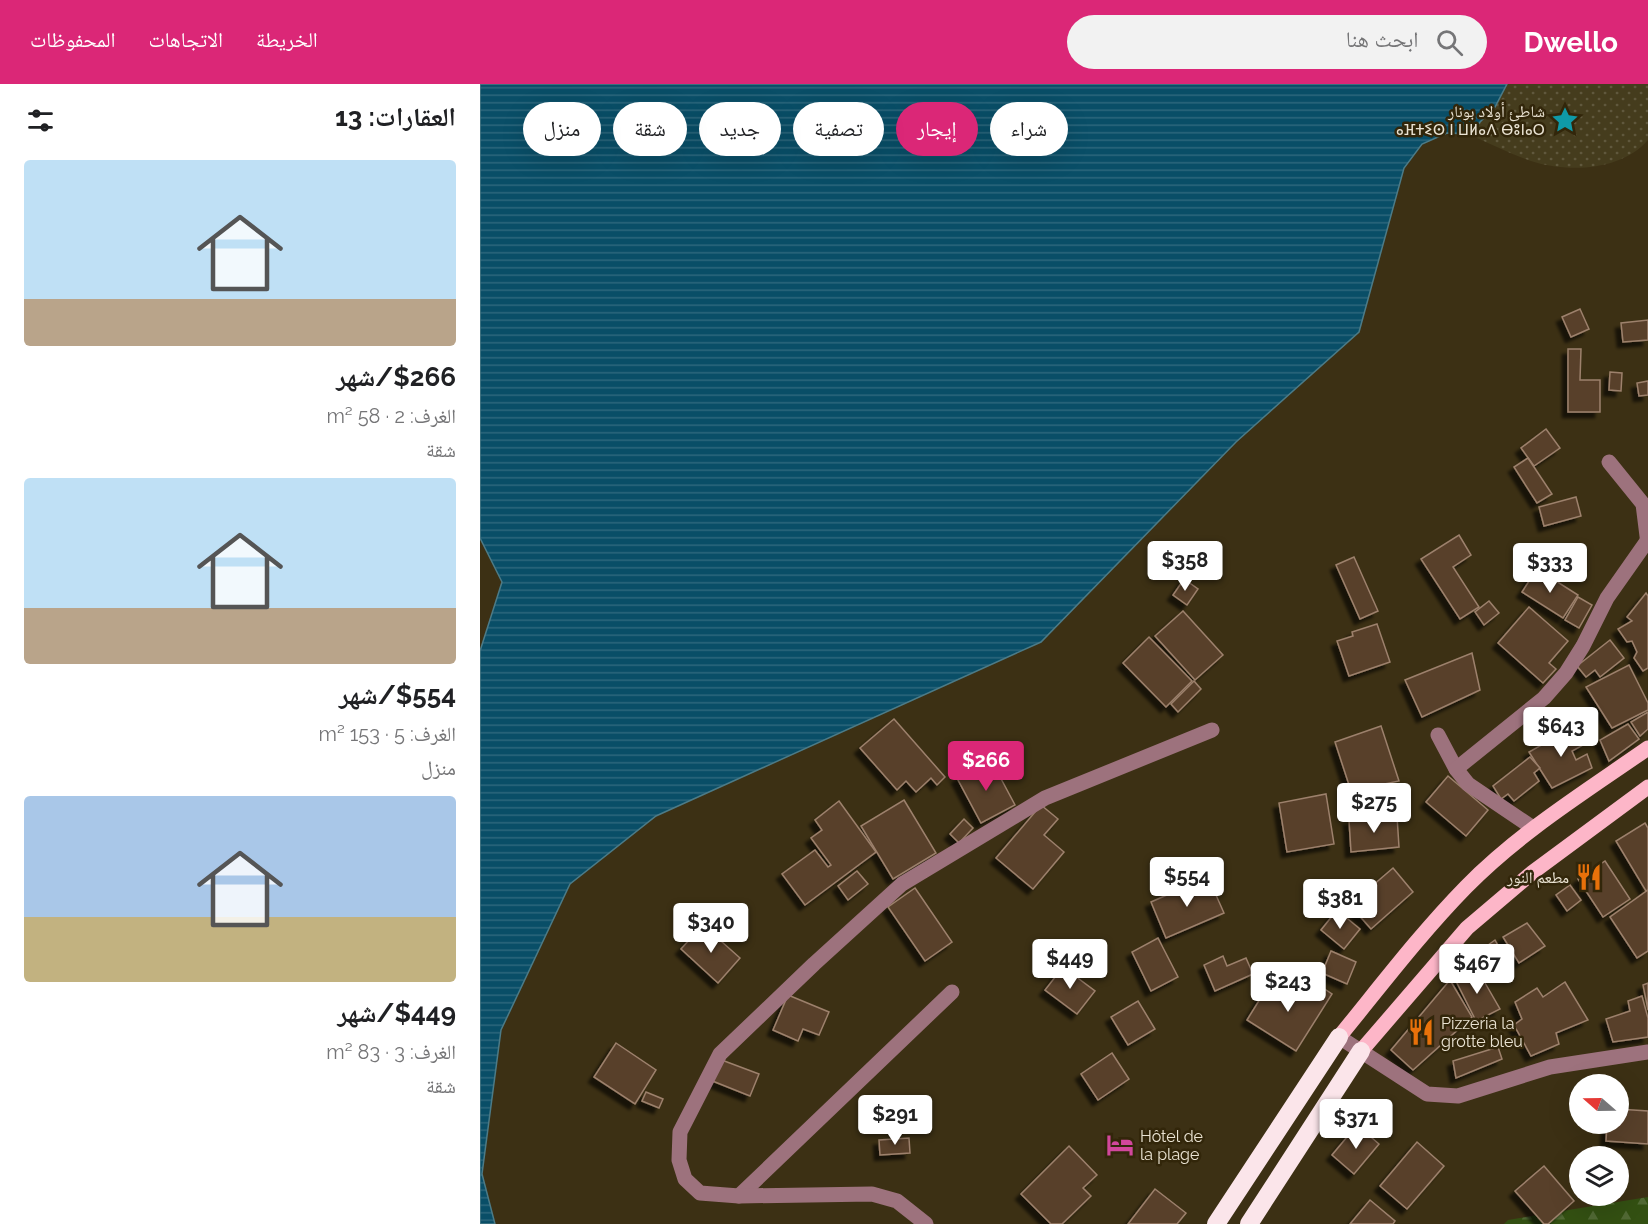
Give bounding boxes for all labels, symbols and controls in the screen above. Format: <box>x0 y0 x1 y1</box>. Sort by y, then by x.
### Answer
search box <box>1067 15 1487 69</box>
text: ابحث هنا <box>1346 26 1418 52</box>
icon: search <box>1433 26 1466 59</box>
text: Dwello <box>1523 26 1618 59</box>
text: المحفوظات <box>30 27 115 52</box>
text: الاتجاهات <box>148 27 223 52</box>
text: الخريطة <box>256 27 318 52</box>
text: العقارات: 13 <box>335 102 456 132</box>
chip: منزل <box>523 102 601 156</box>
chip: شقة <box>613 102 687 156</box>
chip: جديد <box>699 102 781 156</box>
chip: تصفية <box>793 102 884 156</box>
chip: إيجار <box>896 102 978 156</box>
chip: شراء <box>990 102 1068 156</box>
place label: شاطئ أولاد بونار ⴰⴼⵜⵉⵙ ⵏ ⵡⵍⴰⴷ ⴱⵓⵏⴰⵔ <box>1396 102 1545 139</box>
icon: filters <box>24 104 57 137</box>
place icon: شاطئ أولاد بونار ⴰⴼⵜⵉⵙ ⵏ ⵡⵍⴰⴷ ⴱⵓⵏⴰⵔ <box>1550 105 1580 135</box>
icon: home <box>186 199 294 307</box>
text: $266/شهر <box>336 362 456 392</box>
text: الغرف: 2 · 58 m² <box>326 404 456 428</box>
text: شقة <box>426 438 456 462</box>
icon: home <box>186 517 294 625</box>
pin: $358 <box>1149 541 1221 592</box>
pin: $333 <box>1514 543 1586 594</box>
text: $358 <box>1162 548 1208 572</box>
text: $333 <box>1527 550 1573 574</box>
text: $554/شهر <box>339 680 456 710</box>
pin: $643 <box>1525 707 1597 758</box>
text: $643 <box>1537 714 1585 738</box>
text: الغرف: 5 · 153 m² <box>319 722 456 746</box>
pin: $266 <box>950 741 1022 792</box>
text: $266 <box>962 748 1010 772</box>
text: منزل <box>421 756 456 780</box>
pin: $275 <box>1338 783 1410 834</box>
text: $275 <box>1351 790 1397 814</box>
icon: home <box>186 835 294 943</box>
pin: $554 <box>1151 857 1223 908</box>
restaurant icon: مطعم النور <box>1574 862 1604 892</box>
text: $554 <box>1164 864 1210 888</box>
place label: مطعم النور <box>1506 868 1569 888</box>
pin: $381 <box>1304 879 1376 930</box>
text: $381 <box>1317 886 1363 910</box>
pin: $340 <box>675 903 747 954</box>
text: $340 <box>687 910 735 934</box>
pin: $449 <box>1034 939 1106 990</box>
pin: $467 <box>1441 944 1513 995</box>
text: $449 <box>1046 946 1094 970</box>
text: $467 <box>1453 951 1501 975</box>
pin: $243 <box>1252 962 1324 1013</box>
text: $243 <box>1265 969 1311 993</box>
text: $449/شهر <box>338 998 456 1028</box>
place label: Pizzeria la grotte bleu <box>1441 1014 1523 1051</box>
restaurant icon: Pizzeria la grotte bleu <box>1406 1017 1436 1047</box>
text: الغرف: 3 · 83 m² <box>326 1040 456 1064</box>
text: شقة <box>426 1074 456 1098</box>
north arrow <box>1569 1074 1629 1134</box>
map controls <box>1569 1074 1629 1206</box>
pin: $291 <box>859 1095 931 1146</box>
pin: $371 <box>1320 1099 1392 1150</box>
text: $291 <box>872 1102 918 1126</box>
text: $371 <box>1334 1106 1378 1130</box>
place label: Hôtel de la plage <box>1140 1127 1203 1164</box>
hotel icon: Hôtel de la plage <box>1105 1130 1135 1160</box>
button: layers <box>1569 1146 1629 1206</box>

